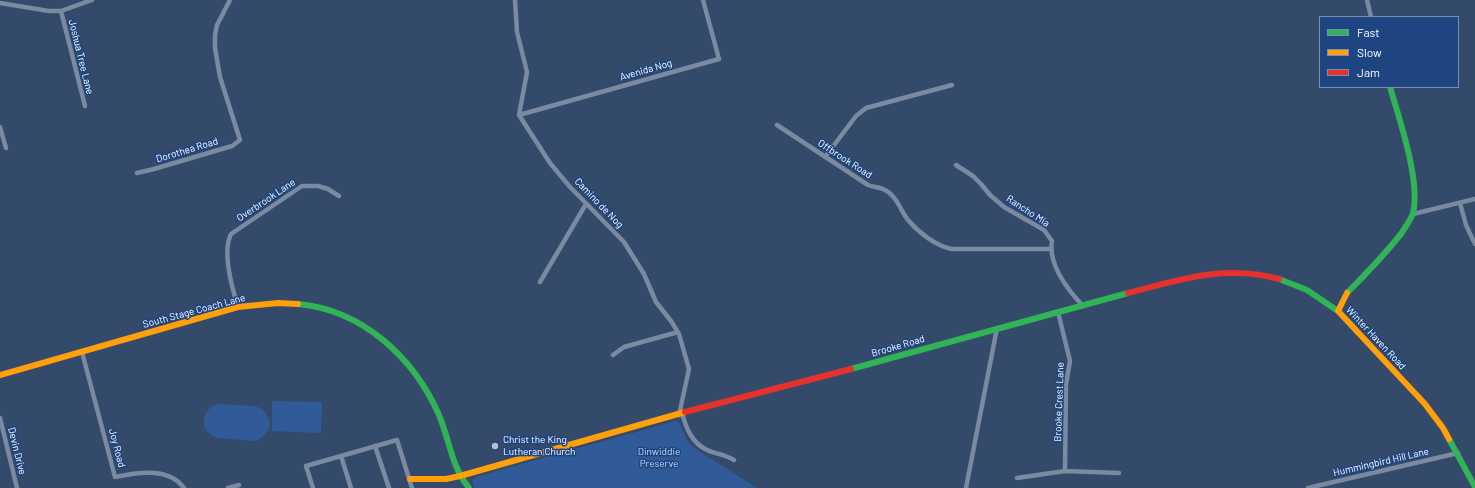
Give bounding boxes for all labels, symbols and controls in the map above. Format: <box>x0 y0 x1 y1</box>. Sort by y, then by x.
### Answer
legend <box>1319 16 1459 88</box>
street label: Joshua Tree Lane <box>66 18 96 96</box>
text: Fast <box>1357 25 1380 39</box>
text: Slow <box>1357 45 1382 59</box>
street label: Avenida Nog <box>619 57 673 83</box>
text: Jam <box>1357 65 1380 79</box>
street label: Dorothea Road <box>155 135 219 165</box>
street label: Offbrook Road <box>816 137 874 181</box>
street label: Camino de Nog <box>572 175 626 231</box>
street label: Overbrook Lane <box>234 176 298 224</box>
street label: Rancho Mia <box>1004 193 1052 229</box>
street label: South Stage Coach Lane <box>141 292 247 330</box>
street label: Winter Haven Road <box>1344 304 1408 372</box>
street label: Brooke Road <box>870 333 926 359</box>
street label: Brooke Crest Lane <box>1052 362 1066 442</box>
street label: Devin Drive <box>5 426 29 476</box>
street label: Joy Road <box>106 427 128 469</box>
place label: Christ the King Lutheran Church <box>503 434 575 458</box>
marker: Christ the King Lutheran Church <box>490 441 500 451</box>
street label: Hummingbird Hill Lane <box>1332 445 1430 479</box>
park label: Dinwiddie Preserve <box>638 446 680 470</box>

